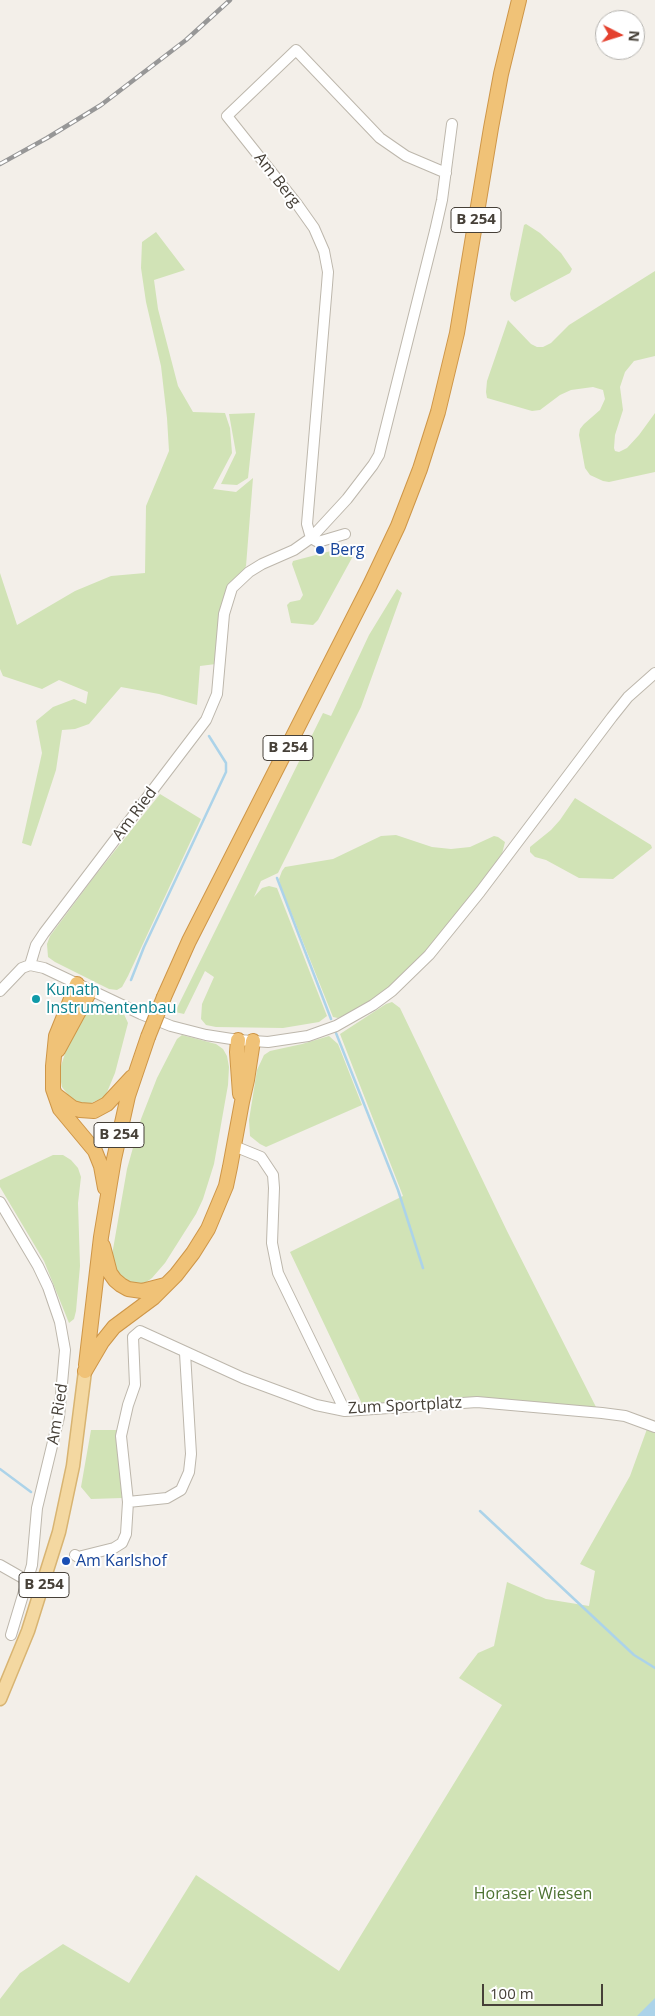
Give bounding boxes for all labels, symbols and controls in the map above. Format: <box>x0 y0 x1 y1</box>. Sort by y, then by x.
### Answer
north arrow <box>595 10 645 60</box>
text: N <box>624 30 644 43</box>
street label: Am Berg <box>250 149 304 211</box>
road number: B 254 <box>451 208 501 232</box>
place label: Berg <box>330 540 365 560</box>
marker: Berg <box>314 544 326 556</box>
road number: B 254 <box>263 736 313 760</box>
street label: Am Ried <box>109 784 161 844</box>
place label: Kunath Instrumentenbau <box>46 980 177 1018</box>
marker: Kunath Instrumentenbau <box>30 993 42 1005</box>
road number: B 254 <box>94 1122 144 1148</box>
street label: Am Ried <box>44 1382 72 1446</box>
street label: Zum Sportplatz <box>347 1393 463 1419</box>
place label: Am Karlshof <box>76 1551 167 1571</box>
marker: Am Karlshof <box>60 1555 72 1567</box>
road number: B 254 <box>19 1572 69 1598</box>
park label: Horaser Wiesen <box>474 1884 592 1904</box>
scale bar <box>485 1974 606 2006</box>
text: 100 m <box>490 1983 534 2003</box>

